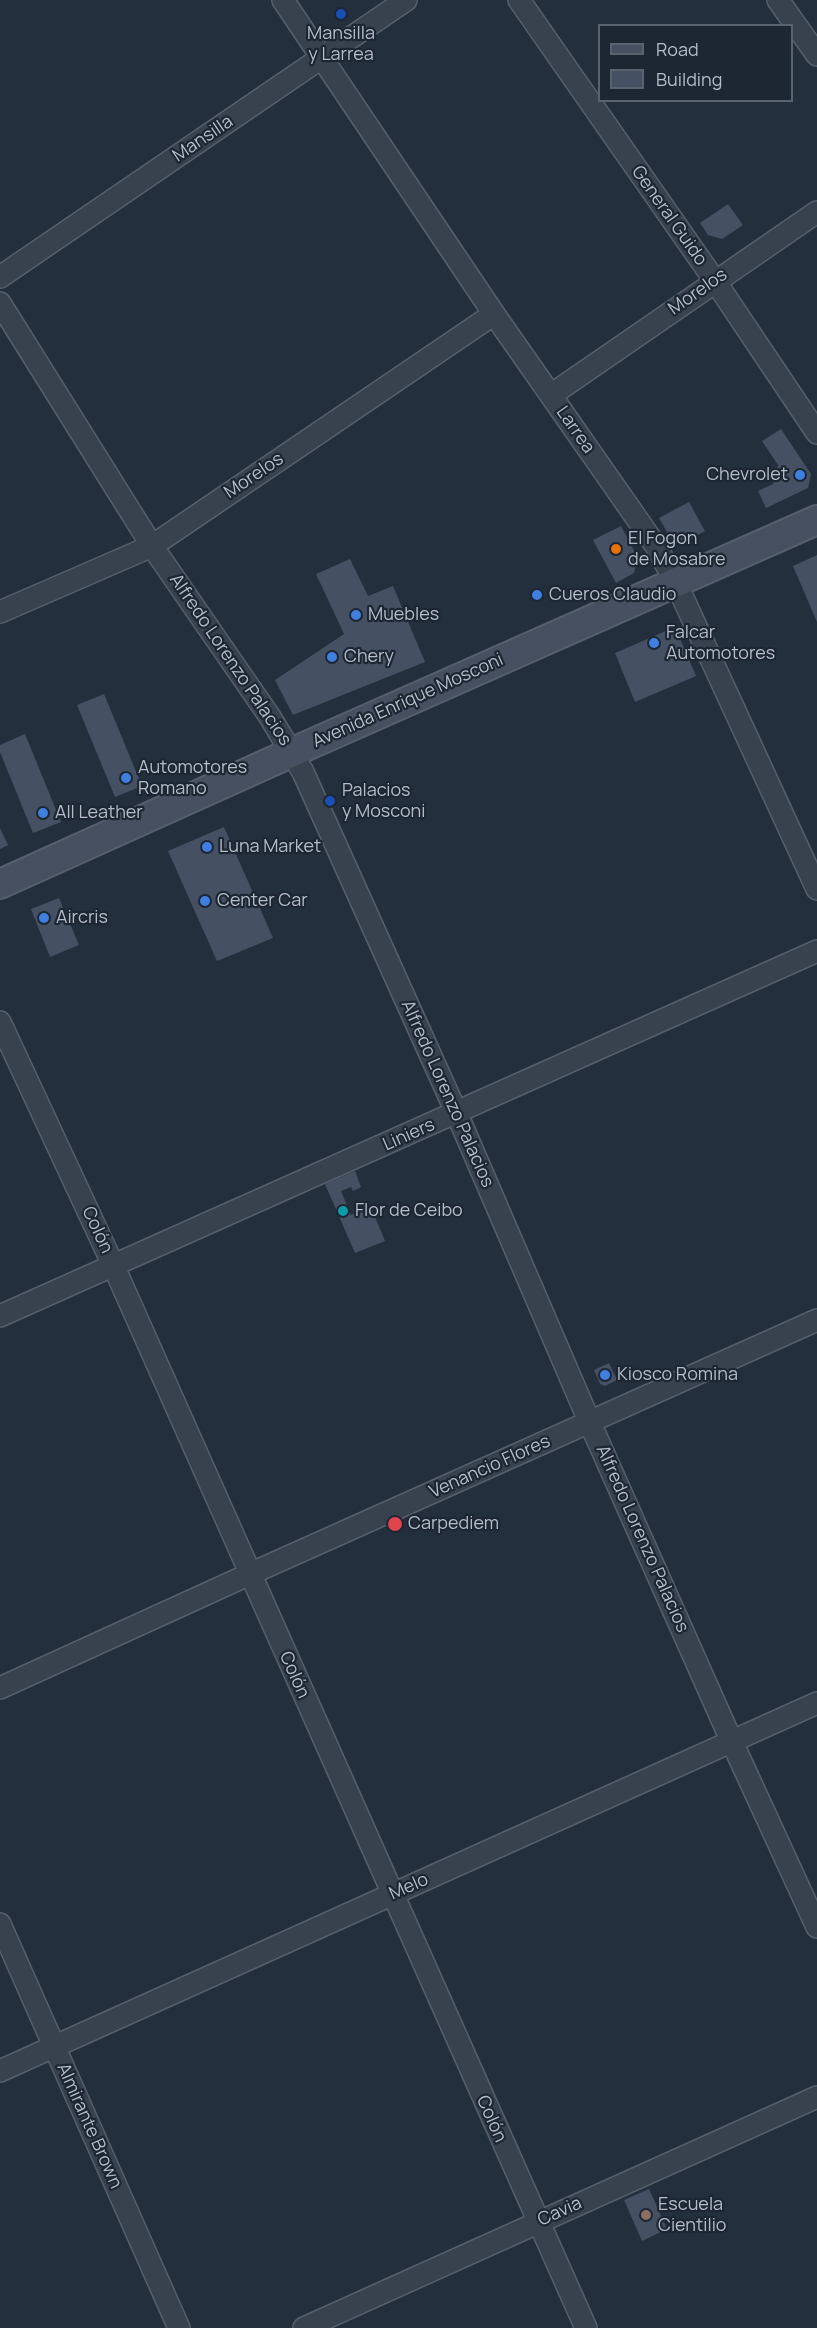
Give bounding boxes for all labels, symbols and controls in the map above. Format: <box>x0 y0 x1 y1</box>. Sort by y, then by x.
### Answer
marker: Mansilla y Larrea <box>334 7 348 21</box>
place label: Mansilla y Larrea <box>307 23 375 66</box>
legend <box>598 24 793 102</box>
text: Road <box>656 37 699 61</box>
text: Building <box>656 67 722 91</box>
street label: Mansilla <box>169 111 237 167</box>
street label: General Guido <box>627 162 711 270</box>
street label: Morelos <box>664 264 732 320</box>
street label: Larrea <box>551 402 599 458</box>
street label: Morelos <box>220 448 288 504</box>
place label: Chevrolet <box>706 464 788 486</box>
marker: Chevrolet <box>793 468 807 482</box>
place label: El Fogon de Mosabre <box>628 528 725 570</box>
marker: El Fogon de Mosabre <box>609 542 623 556</box>
street label: Alfredo Lorenzo Palacios <box>164 570 296 750</box>
place label: Cueros Claudio <box>549 584 676 606</box>
marker: Cueros Claudio <box>530 588 544 602</box>
place label: Muebles <box>368 604 439 626</box>
marker: Muebles <box>349 608 363 622</box>
place label: Falcar Automotores <box>666 622 775 664</box>
marker: Falcar Automotores <box>647 636 661 650</box>
place label: Chery <box>344 646 394 668</box>
street label: Avenida Enrique Mosconi <box>309 649 507 753</box>
marker: Chery <box>325 650 339 664</box>
place label: Automotores Romano <box>138 757 247 800</box>
marker: Automotores Romano <box>119 771 133 785</box>
place label: Palacios y Mosconi <box>342 780 425 822</box>
marker: Palacios y Mosconi <box>323 794 337 808</box>
place label: All Leather <box>55 802 143 824</box>
marker: All Leather <box>36 806 50 820</box>
place label: Luna Market <box>219 836 321 858</box>
marker: Luna Market <box>200 840 214 854</box>
place label: Center Car <box>217 890 308 912</box>
marker: Center Car <box>198 894 212 908</box>
place label: Aircris <box>56 907 108 929</box>
marker: Aircris <box>37 911 51 925</box>
street label: Alfredo Lorenzo Palacios <box>396 997 498 1191</box>
street label: Liniers <box>380 1114 438 1156</box>
place label: Flor de Ceibo <box>355 1200 463 1222</box>
street label: Colón <box>77 1203 117 1257</box>
marker: Flor de Ceibo <box>336 1204 350 1218</box>
place label: Kiosco Romina <box>617 1364 738 1386</box>
marker: Kiosco Romina <box>598 1368 612 1382</box>
street label: Venancio Flores <box>426 1431 554 1503</box>
street label: Alfredo Lorenzo Palacios <box>591 1442 693 1636</box>
place label: Carpediem <box>408 1513 499 1535</box>
marker: Carpediem <box>386 1515 404 1533</box>
street label: Colón <box>274 1648 314 1702</box>
street label: Melo <box>386 1869 432 1905</box>
street label: Almirante Brown <box>52 2060 126 2192</box>
street label: Colón <box>471 2092 511 2146</box>
street label: Cavia <box>535 2193 585 2231</box>
place label: Escuela Cientilio <box>658 2194 726 2236</box>
marker: Escuela Cientilio <box>639 2208 653 2222</box>

